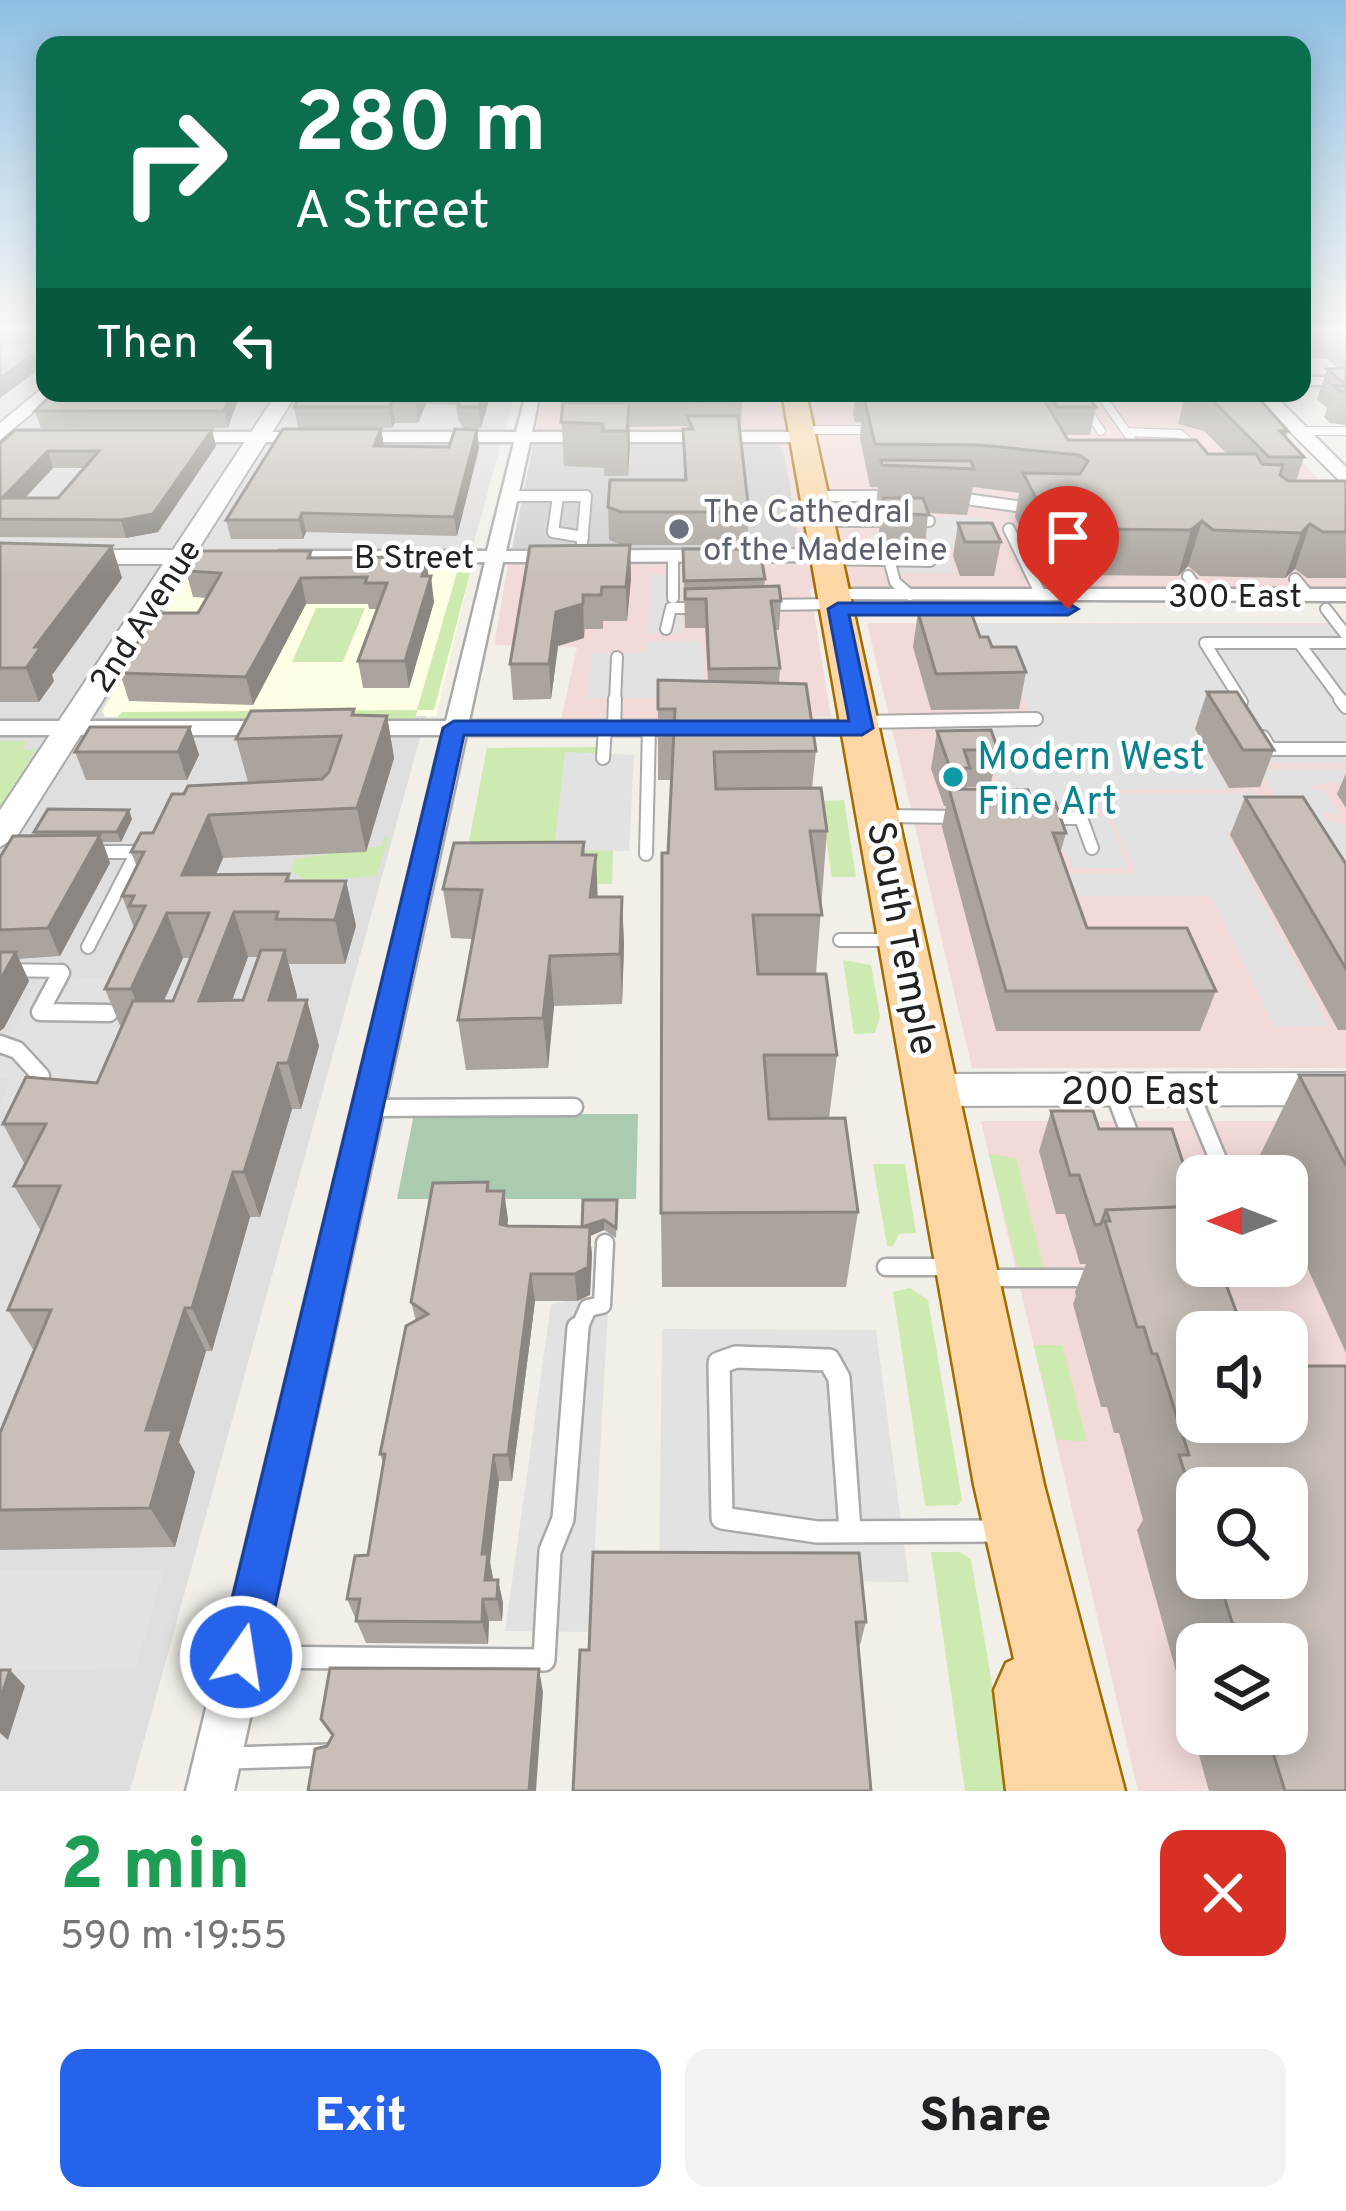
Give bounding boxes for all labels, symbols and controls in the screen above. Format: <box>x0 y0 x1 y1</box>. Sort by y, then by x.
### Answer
text: 280 m <box>294 75 547 181</box>
icon: right <box>96 84 252 240</box>
text: A Street <box>294 179 490 248</box>
icon: left <box>222 312 288 378</box>
text: Then <box>96 317 198 374</box>
pin <box>1017 486 1119 609</box>
place label: The Cathedral of the Madeleine <box>703 493 948 573</box>
icon: arrive <box>1035 504 1101 570</box>
marker: The Cathedral of the Madeleine <box>666 516 692 542</box>
street label: 2nd Avenue <box>82 533 213 702</box>
street label: B Street <box>354 539 474 581</box>
street label: 300 East <box>1168 578 1302 620</box>
place label: Modern West Fine Art <box>977 735 1205 829</box>
marker: Modern West Fine Art <box>940 764 966 790</box>
street label: South Temple <box>853 818 946 1060</box>
street label: 200 East <box>1060 1070 1220 1119</box>
north arrow <box>1176 1155 1308 1287</box>
map controls <box>1176 1155 1308 1755</box>
button: sound <box>1176 1311 1308 1443</box>
button: search <box>1176 1467 1308 1599</box>
position arrow <box>178 1594 304 1720</box>
button: layers <box>1176 1623 1308 1755</box>
text: 2 min <box>60 1823 250 1915</box>
button: close <box>1160 1830 1286 1956</box>
text: 590 m · 19:55 <box>60 1914 287 1963</box>
button: Exit <box>60 2049 661 2187</box>
button: Share <box>685 2049 1286 2187</box>

